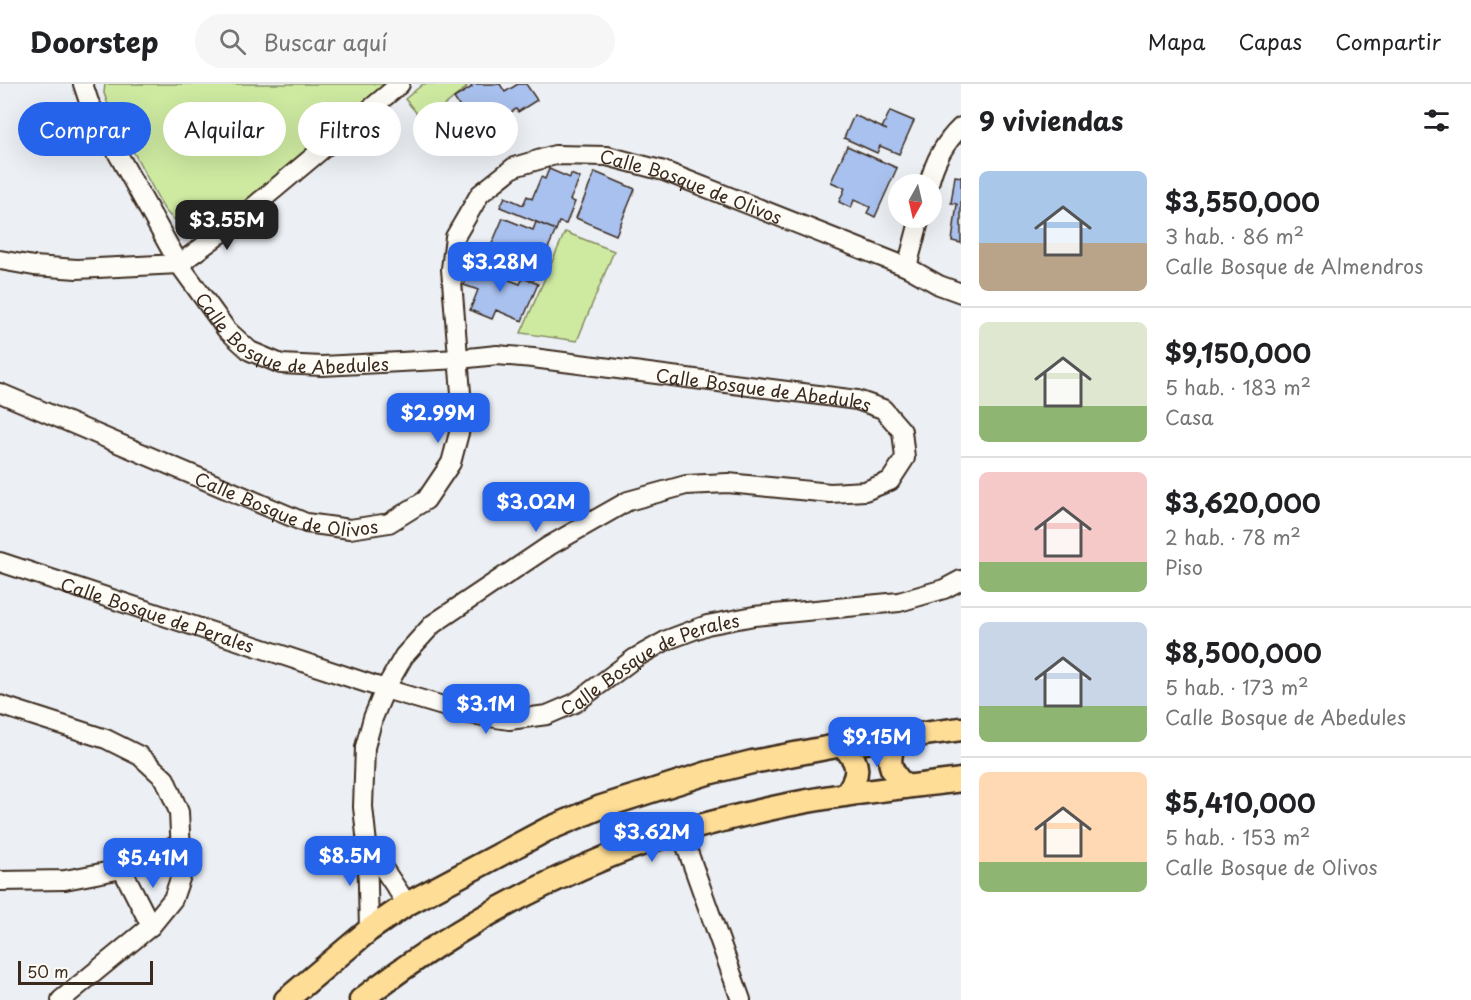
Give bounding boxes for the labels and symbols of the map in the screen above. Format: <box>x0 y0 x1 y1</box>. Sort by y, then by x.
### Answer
street label: Calle Bosque de Olivos <box>597 141 786 230</box>
north arrow <box>888 174 942 228</box>
pin: $3.55M <box>178 200 276 251</box>
pin: $3.28M <box>451 242 549 293</box>
street label: Calle Bosque de Abedules <box>190 286 389 380</box>
street label: Calle Bosque de Abedules <box>654 361 875 418</box>
pin: $2.99M <box>389 393 487 444</box>
street label: Calle Bosque de Olivos <box>191 464 380 542</box>
pin: $3.02M <box>487 482 585 533</box>
street label: Calle Bosque de Perales <box>57 570 258 658</box>
street label: Calle Bosque de Perales <box>556 606 741 721</box>
pin: $3.1M <box>444 684 528 735</box>
pin: $9.15M <box>828 717 926 768</box>
pin: $3.62M <box>603 812 701 863</box>
pin: $8.5M <box>308 836 392 887</box>
pin: $5.41M <box>104 838 202 889</box>
scale bar <box>18 958 153 986</box>

